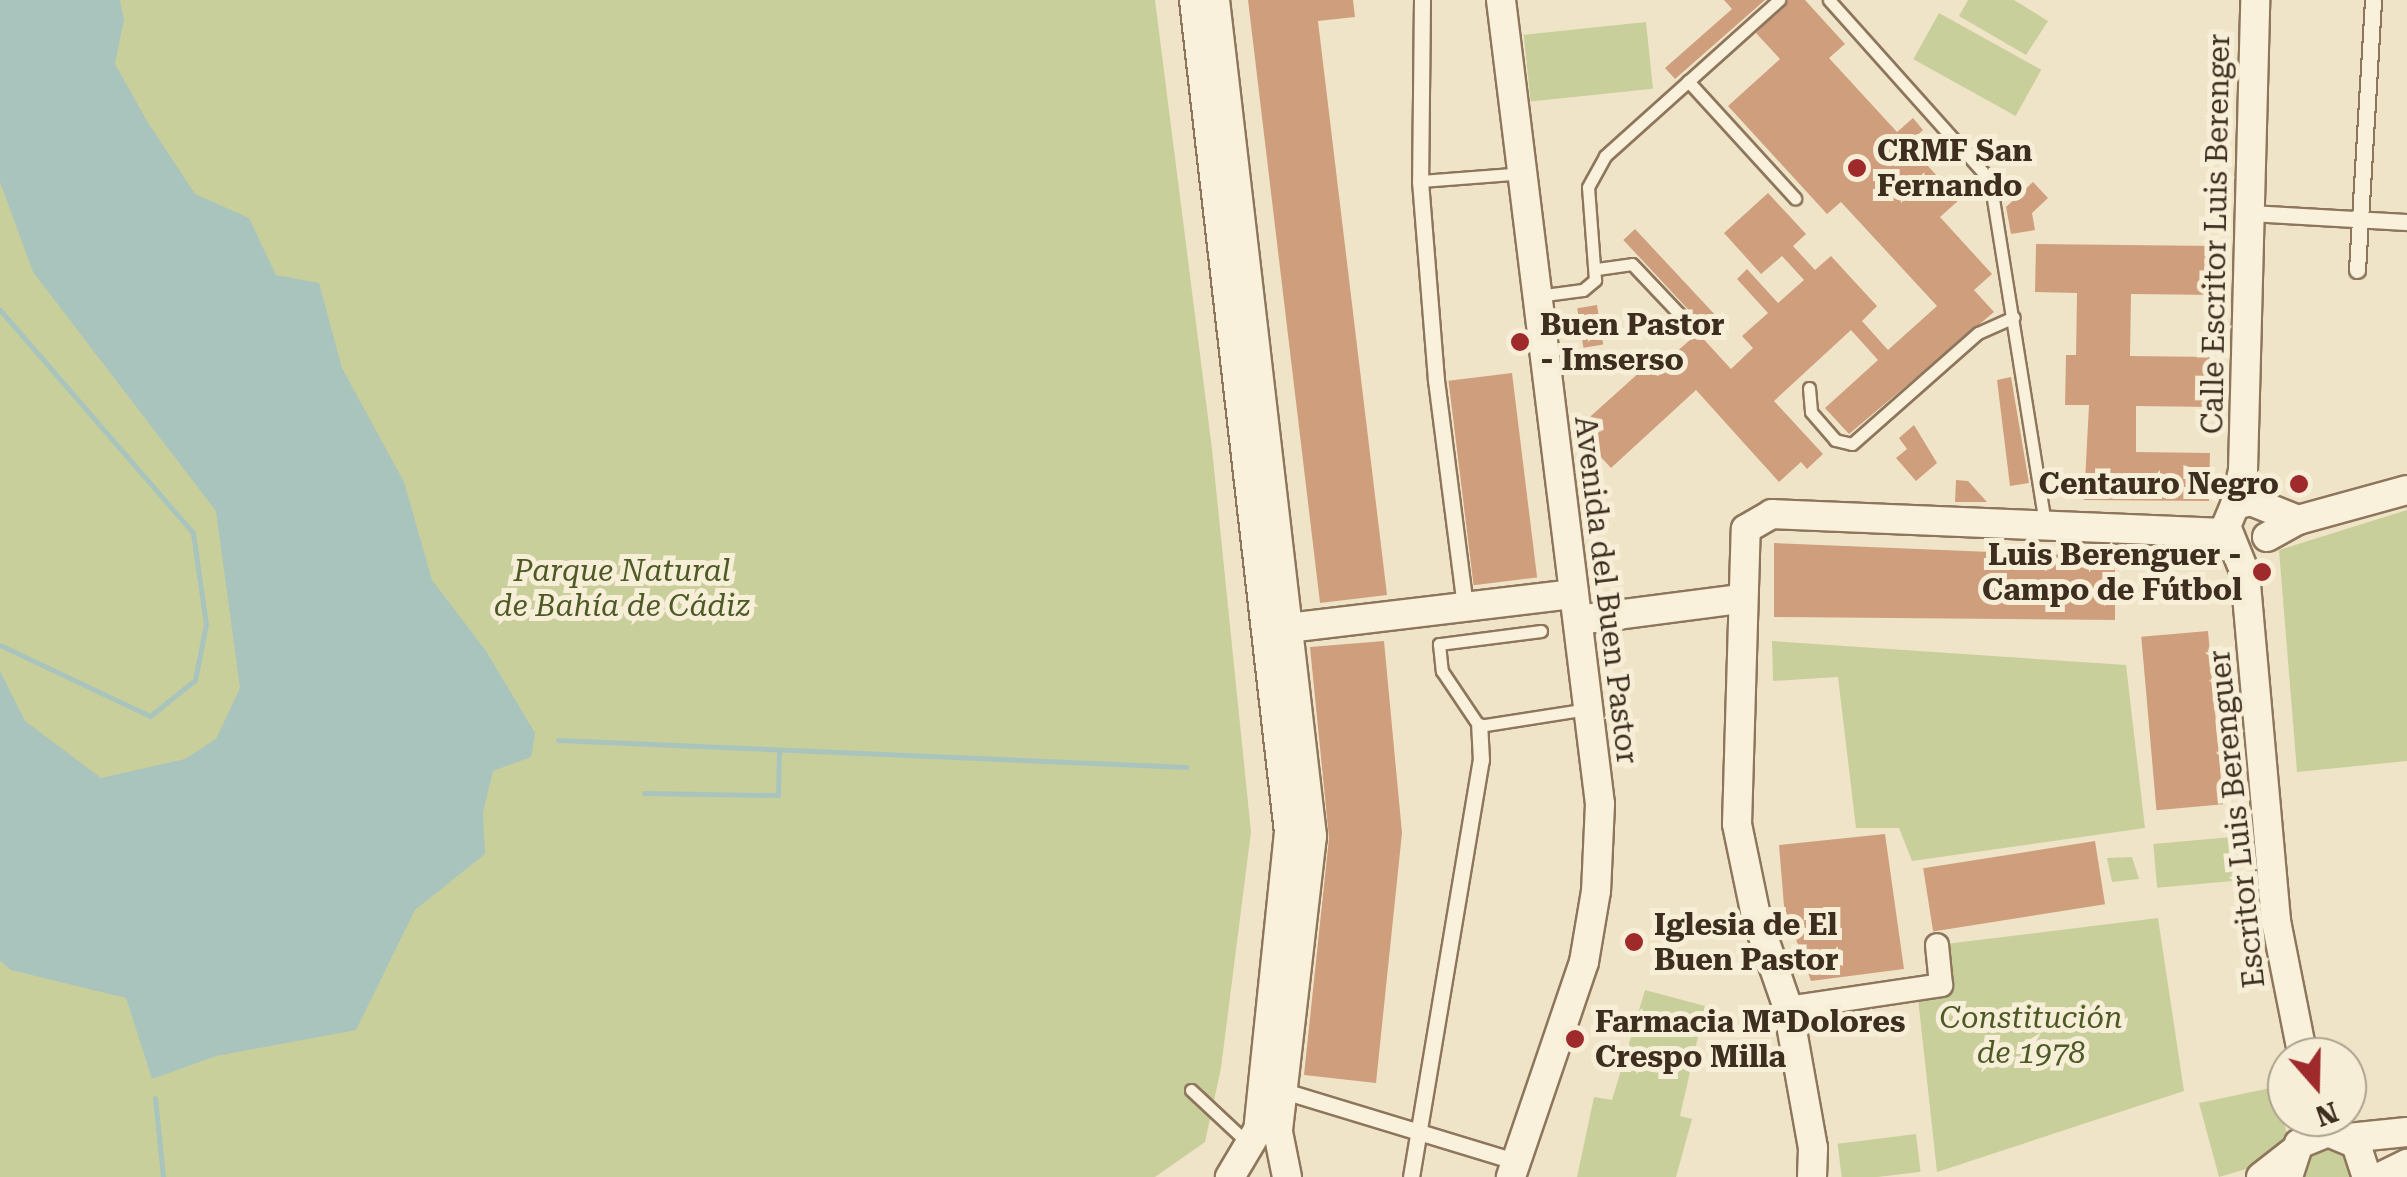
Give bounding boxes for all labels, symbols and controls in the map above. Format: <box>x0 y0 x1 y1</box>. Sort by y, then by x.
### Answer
street label: Calle Escritor Luis Berenger <box>2195 34 2237 434</box>
place label: CRMF San Fernando <box>1877 133 2032 204</box>
marker: CRMF San Fernando <box>1846 157 1868 179</box>
place label: Buen Pastor - Imserso <box>1540 307 1725 378</box>
marker: Buen Pastor - Imserso <box>1509 331 1531 353</box>
street label: Avenida del Buen Pastor <box>1567 414 1645 766</box>
place label: Centauro Negro <box>2039 466 2279 502</box>
marker: Centauro Negro <box>2288 473 2310 495</box>
place label: Luis Berenguer - Campo de Fútbol <box>1982 537 2242 608</box>
park label: Parque Natural de Bahía de Cádiz <box>494 553 750 624</box>
marker: Luis Berenguer - Campo de Fútbol <box>2251 561 2273 583</box>
street label: Escritor Luis Berenguer <box>2201 648 2273 990</box>
place label: Iglesia de El Buen Pastor <box>1654 907 1839 978</box>
marker: Iglesia de El Buen Pastor <box>1623 931 1645 953</box>
park label: Constitución de 1978 <box>1939 1000 2123 1070</box>
place label: Farmacia MªDolores Crespo Milla <box>1595 1004 1905 1074</box>
marker: Farmacia MªDolores Crespo Milla <box>1564 1028 1586 1050</box>
north arrow <box>2267 1037 2367 1137</box>
text: N <box>2311 1095 2343 1133</box>

